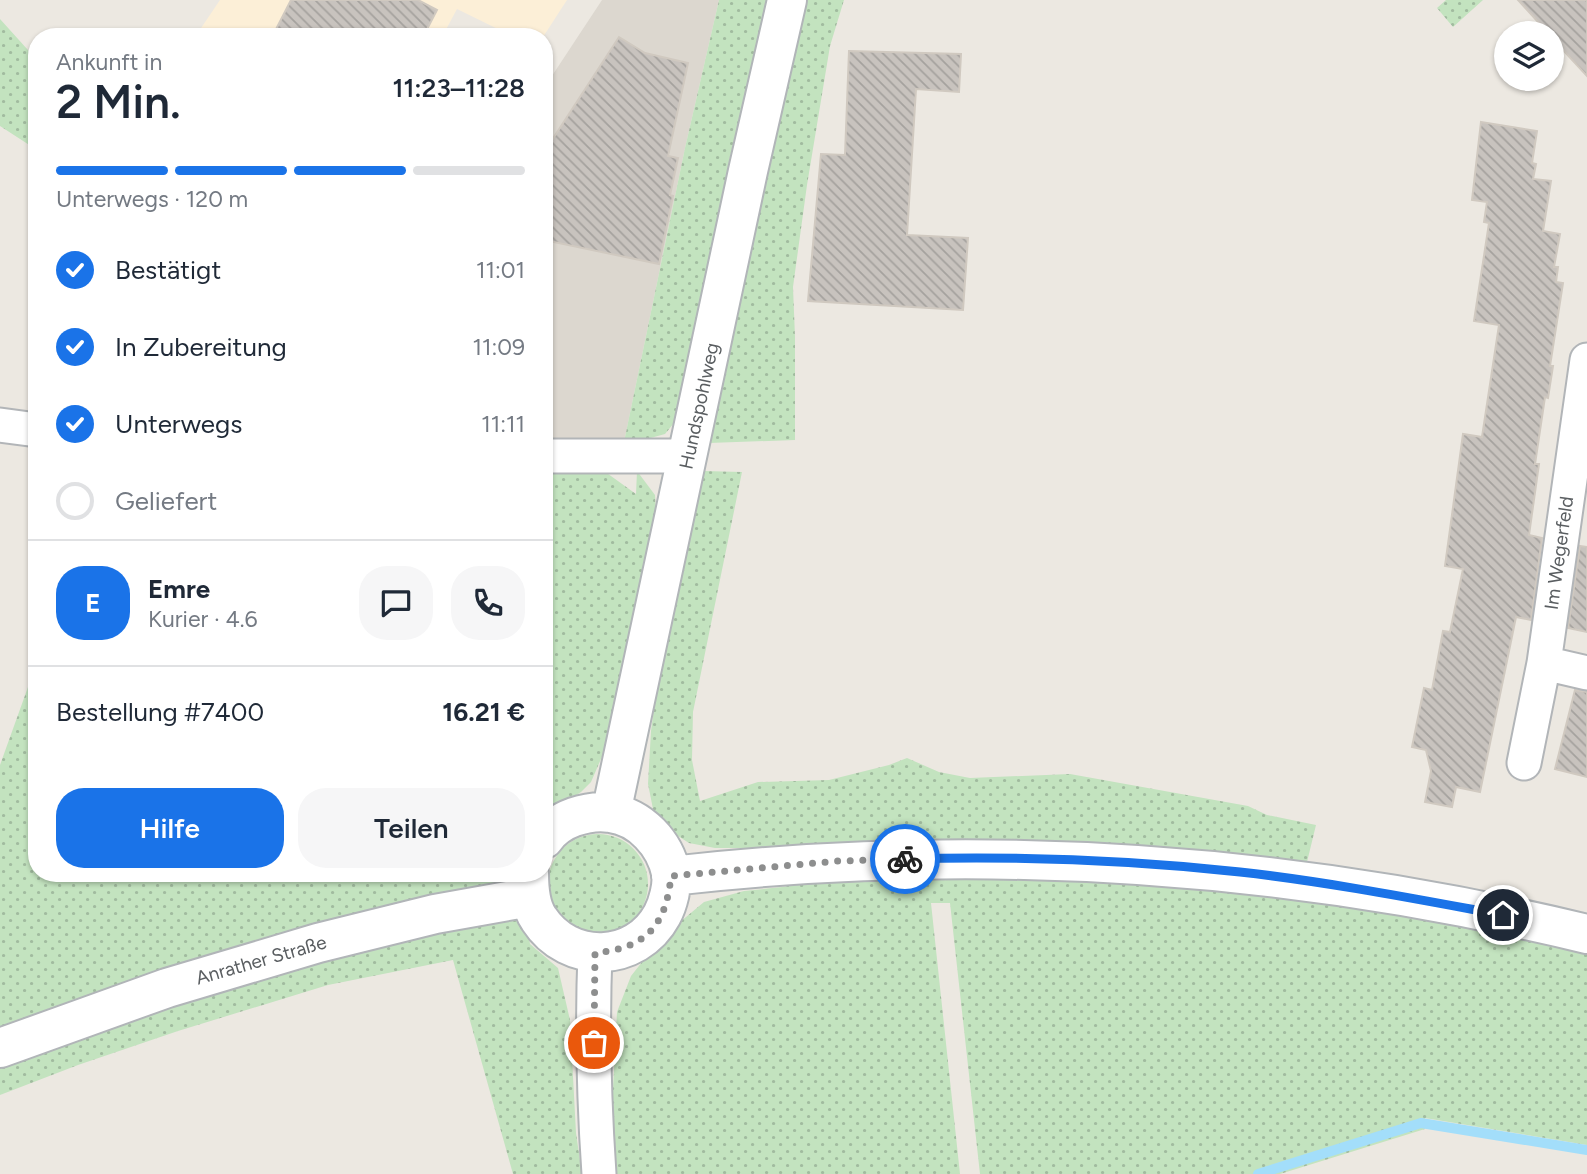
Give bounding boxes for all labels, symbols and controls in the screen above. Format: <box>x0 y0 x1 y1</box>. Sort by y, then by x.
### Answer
map controls <box>1494 21 1564 91</box>
button: layers <box>1494 21 1564 91</box>
text: Ankunft in <box>56 48 162 76</box>
text: 11:23–11:28 <box>393 72 525 104</box>
text: 2 Min. <box>56 74 181 130</box>
text: Unterwegs · 120 m <box>56 185 248 213</box>
icon: check <box>56 251 94 289</box>
text: Bestätigt <box>115 254 221 286</box>
text: 11:01 <box>476 256 525 284</box>
icon: check <box>56 328 94 366</box>
text: In Zubereitung <box>115 331 287 363</box>
text: 11:09 <box>472 333 525 361</box>
street label: Hundspohlweg <box>674 341 724 471</box>
icon: check <box>56 405 94 443</box>
text: Unterwegs <box>115 408 242 440</box>
text: 11:11 <box>481 410 525 438</box>
text: Geliefert <box>115 485 217 517</box>
street label: Im Wegerfeld <box>1540 495 1578 611</box>
button: chat <box>359 566 433 640</box>
button: phone <box>451 566 525 640</box>
text: Emre <box>148 573 210 605</box>
text: E <box>85 587 101 619</box>
text: Kurier · 4.6 <box>148 605 258 633</box>
text: Bestellung #7400 <box>56 696 264 728</box>
text: 16.21 € <box>442 696 525 728</box>
button: Hilfe <box>56 788 284 868</box>
button: Teilen <box>298 788 525 868</box>
courier <box>870 824 940 894</box>
icon: bike <box>886 840 924 878</box>
pin <box>1473 885 1533 945</box>
icon: home <box>1484 896 1522 934</box>
street label: Anrather Straße <box>193 930 329 990</box>
pin <box>564 1013 624 1073</box>
icon: bag <box>575 1024 613 1062</box>

